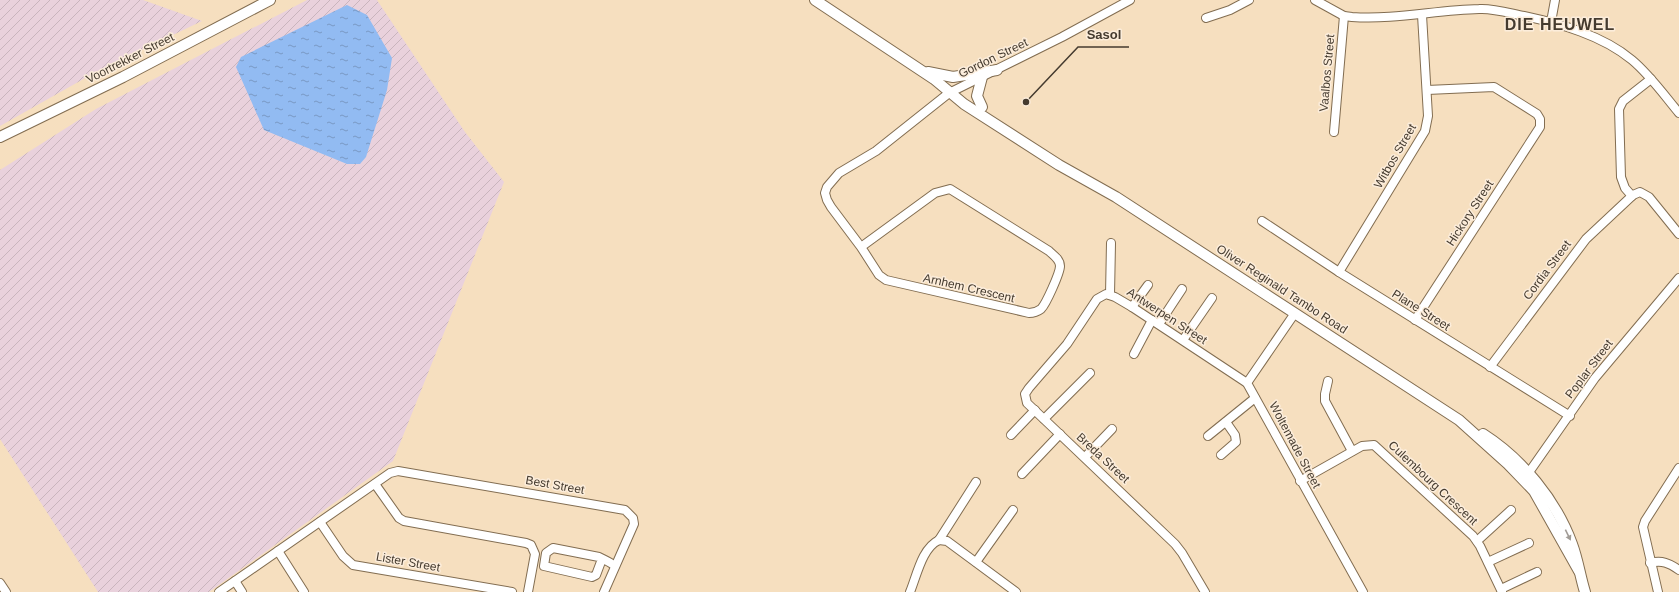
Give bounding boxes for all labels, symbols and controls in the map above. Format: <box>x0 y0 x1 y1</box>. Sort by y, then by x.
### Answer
district label: DIE HEUWEL <box>1505 16 1615 33</box>
callout: Sasol <box>1078 22 1129 47</box>
text: Sasol <box>1087 27 1121 42</box>
street label: Voortrekker Street <box>84 30 177 86</box>
street label: Vaalbos Street <box>1317 33 1337 112</box>
street label: Gordon Street <box>956 35 1031 81</box>
street label: Witbos Street <box>1371 121 1419 191</box>
street label: Hickory Street <box>1444 177 1497 248</box>
street label: Cordia Street <box>1520 237 1574 302</box>
street label: Oliver Reginald Tambo Road <box>1214 241 1350 337</box>
street label: Arnhem Crescent <box>922 271 1017 305</box>
street label: Antwerpen Street <box>1124 285 1210 347</box>
street label: Plane Street <box>1389 287 1453 334</box>
street label: Poplar Street <box>1562 336 1616 401</box>
street label: Woltemade Street <box>1266 399 1324 491</box>
street label: Breda Street <box>1074 430 1133 487</box>
street label: Culembourg Crescent <box>1386 438 1481 528</box>
street label: Best Street <box>525 473 586 497</box>
one-way arrow <box>1565 529 1571 541</box>
street label: Lister Street <box>375 549 442 575</box>

